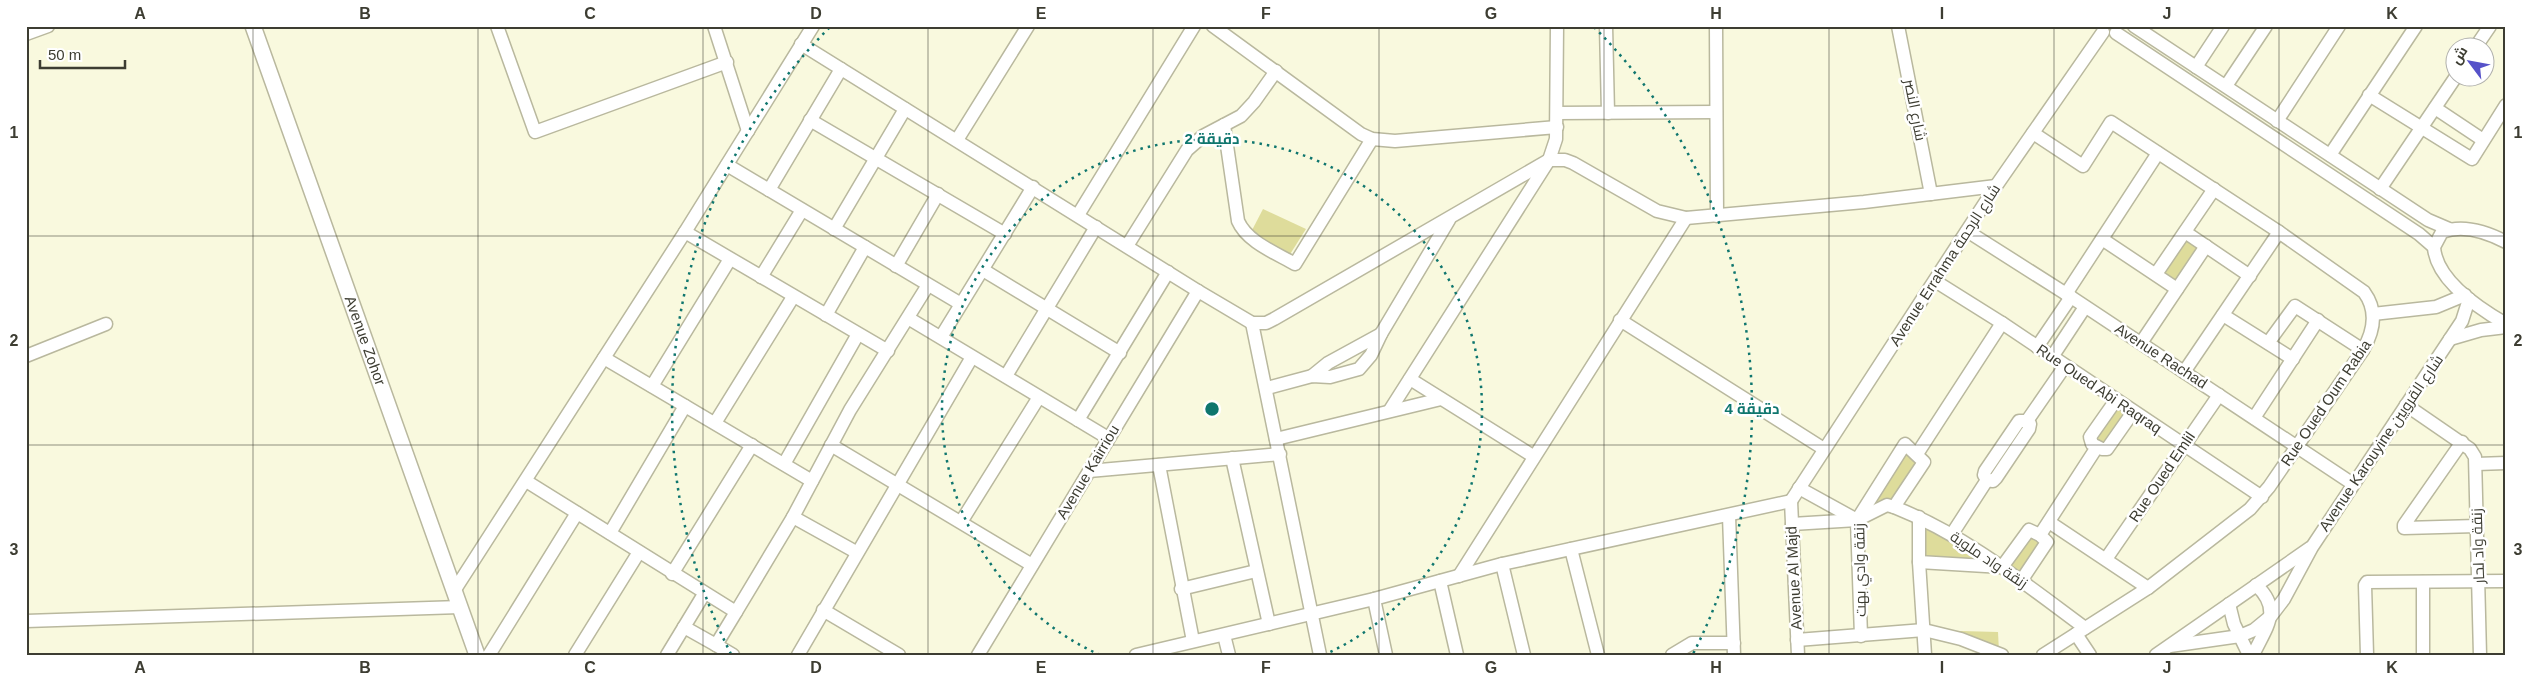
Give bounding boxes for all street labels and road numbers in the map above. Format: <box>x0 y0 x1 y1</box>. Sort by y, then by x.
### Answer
street label: شارع النصر <box>1898 77 1930 143</box>
street label: Avenue Errahma شارع الرحمة <box>1886 181 2006 350</box>
street label: Avenue Zohor <box>342 293 389 388</box>
street label: Avenue Rachad <box>2112 319 2211 392</box>
street label: Rue Oued Oum Rabia <box>2277 336 2374 469</box>
street label: Rue Oued Abi Raqraq <box>2034 341 2165 437</box>
street label: Avenue Karouyine شارع القرويين <box>2315 351 2449 536</box>
street label: Avenue Kairriou <box>1053 422 1122 522</box>
street label: Rue Oued Emlil <box>2125 428 2198 525</box>
street label: زنقة واد لحار <box>2468 508 2488 585</box>
street label: زنقة وادي بهت <box>1850 523 1873 617</box>
street label: Avenue Al Majd <box>1782 526 1805 630</box>
street label: زنقة واد ملوية <box>1947 527 2031 593</box>

